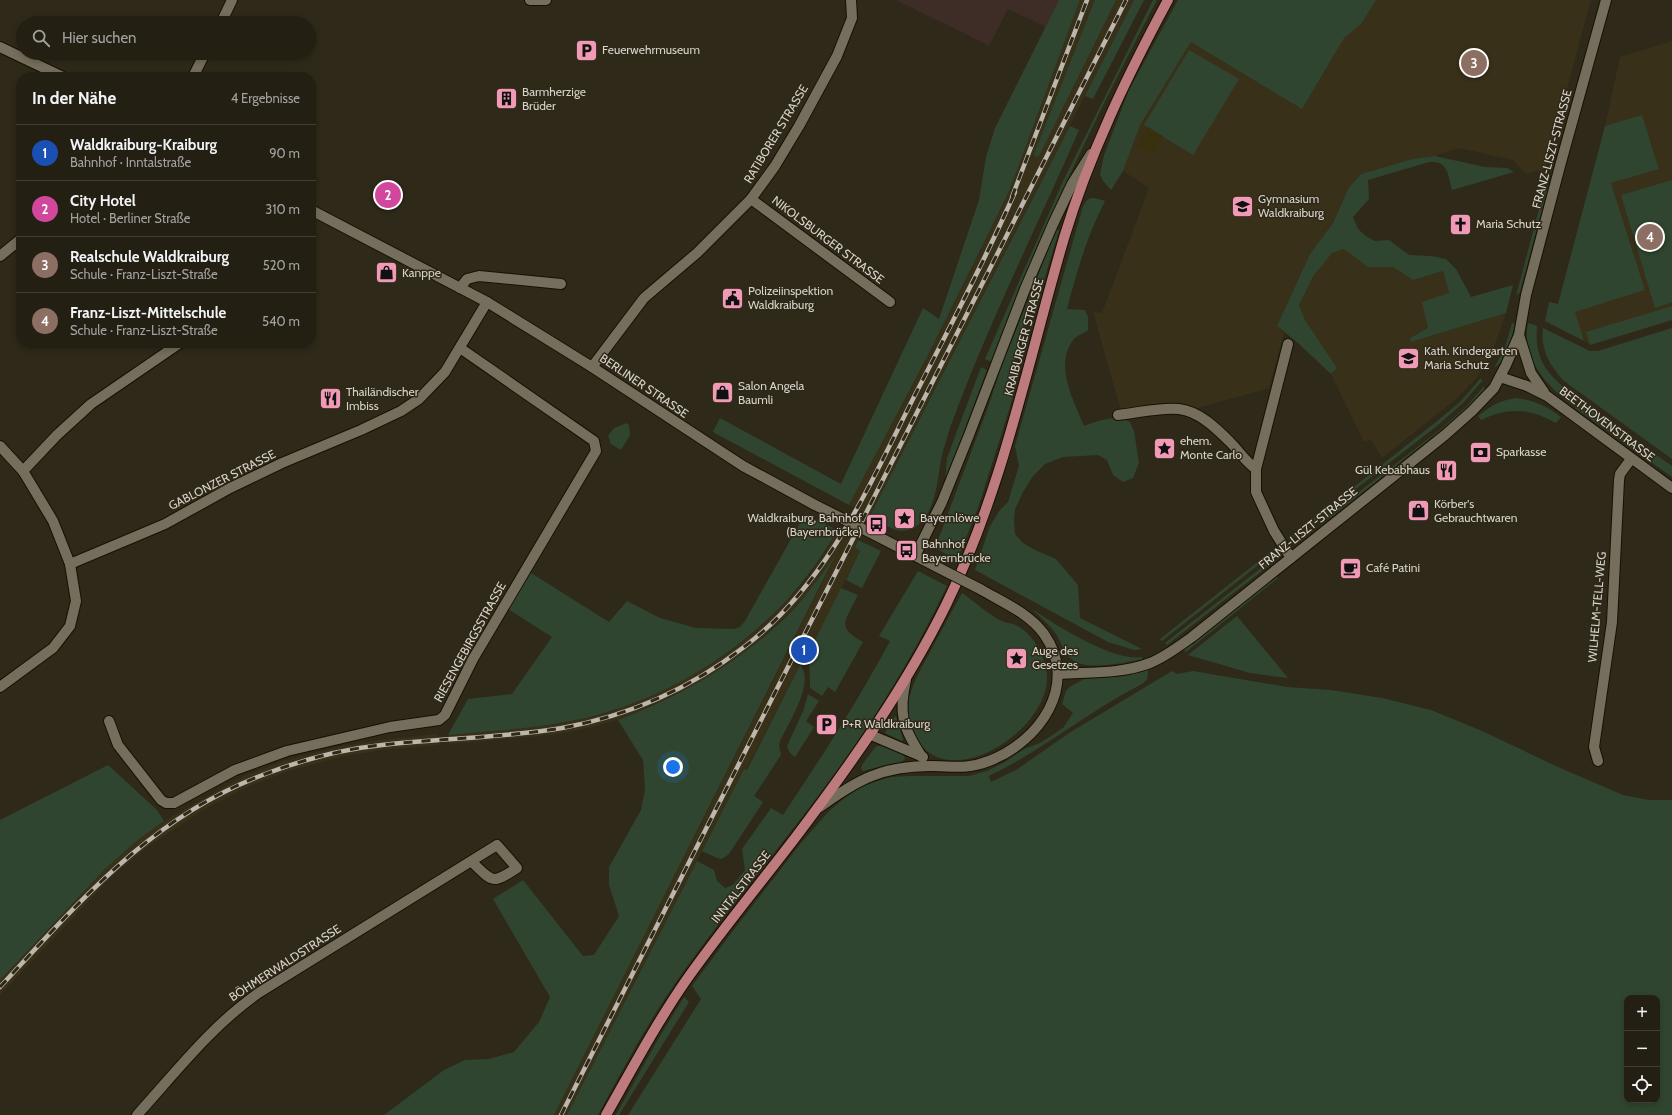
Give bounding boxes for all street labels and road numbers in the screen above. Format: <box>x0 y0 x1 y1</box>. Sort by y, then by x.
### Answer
street label: RATIBORER STRASSE <box>740 81 811 186</box>
street label: FRANZ-LISZT-STRASSE <box>1528 87 1575 210</box>
street label: NIKOLSBURGER STRASSE <box>769 192 888 287</box>
street label: KRAIBURGER STRASSE <box>1001 276 1046 397</box>
street label: BERLINER STRASSE <box>597 350 692 421</box>
street label: BEETHOVENSTRASSE <box>1557 383 1658 465</box>
street label: GABLONZER STRASSE <box>166 446 278 513</box>
street label: FRANZ-LISZT-STRASSE <box>1255 483 1360 572</box>
street label: WILHELM-TELL-WEG <box>1584 551 1609 663</box>
street label: RIESENGEBIRGSSTRASSE <box>430 579 509 704</box>
street label: INNTALSTRASSE <box>708 847 774 926</box>
street label: BÖHMERWALDSTRASSE <box>226 921 344 1004</box>

